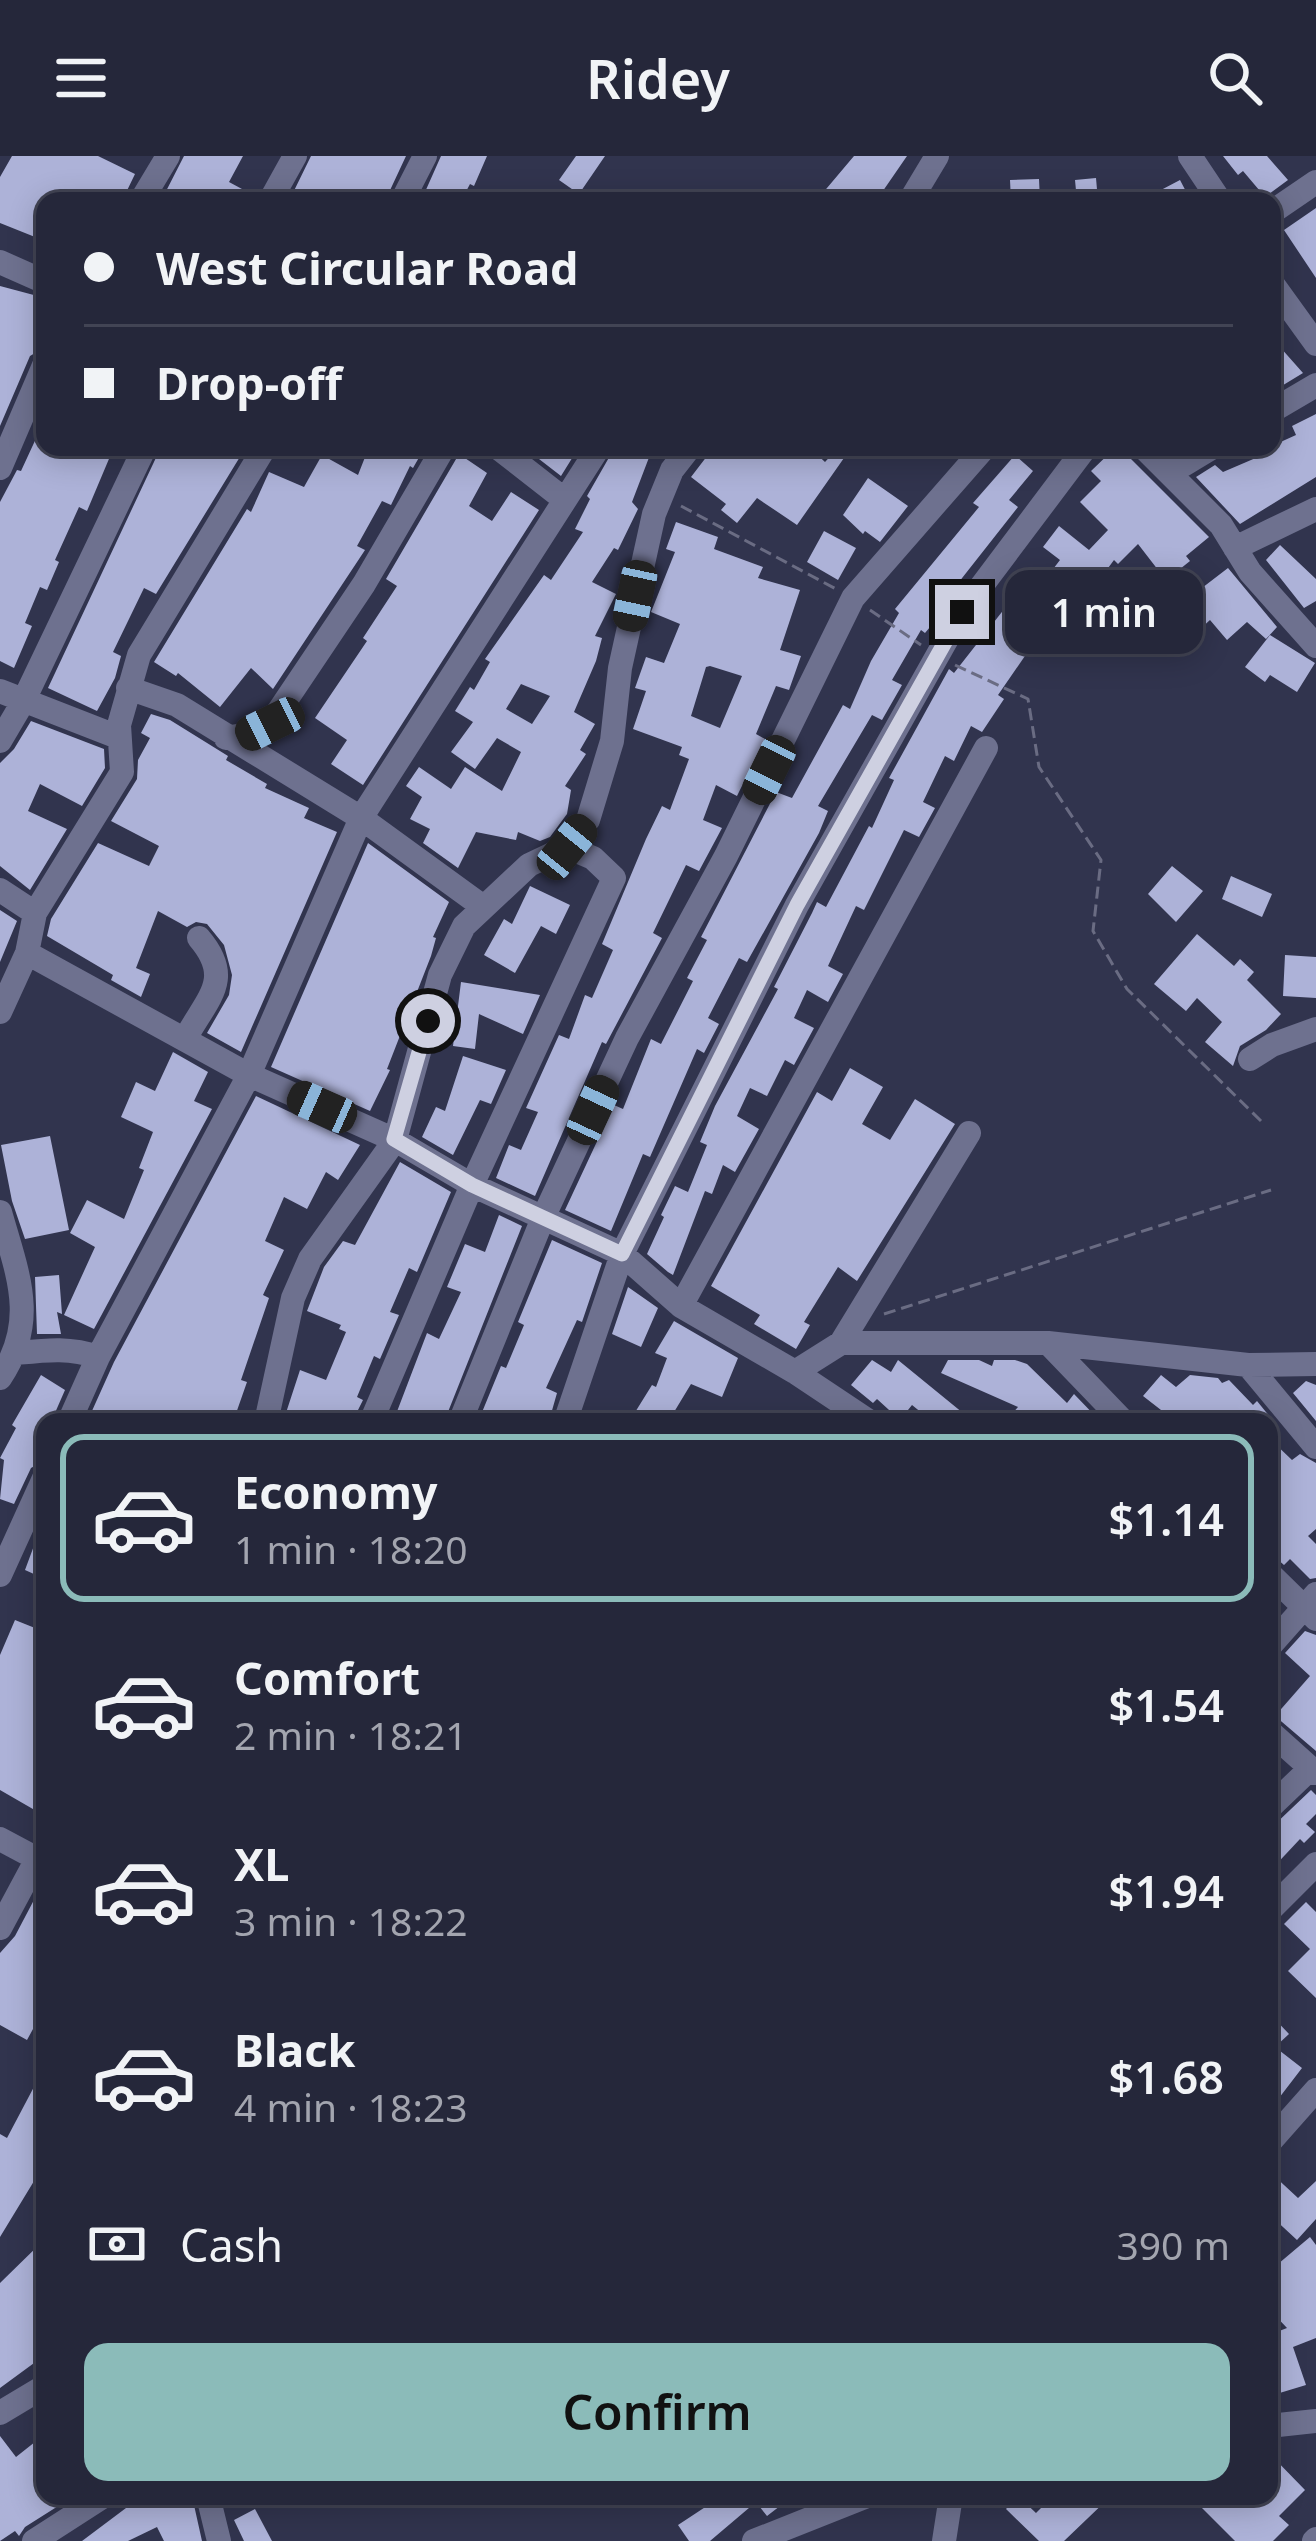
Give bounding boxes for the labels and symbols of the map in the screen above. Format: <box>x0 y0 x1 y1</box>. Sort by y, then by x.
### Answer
car <box>610 557 660 635</box>
callout: 1 min <box>1004 570 1202 654</box>
route end <box>935 585 989 639</box>
car <box>230 692 310 756</box>
car <box>737 730 801 810</box>
car <box>530 808 604 886</box>
route start <box>401 994 455 1048</box>
car <box>561 1070 625 1150</box>
car <box>282 1076 362 1138</box>

